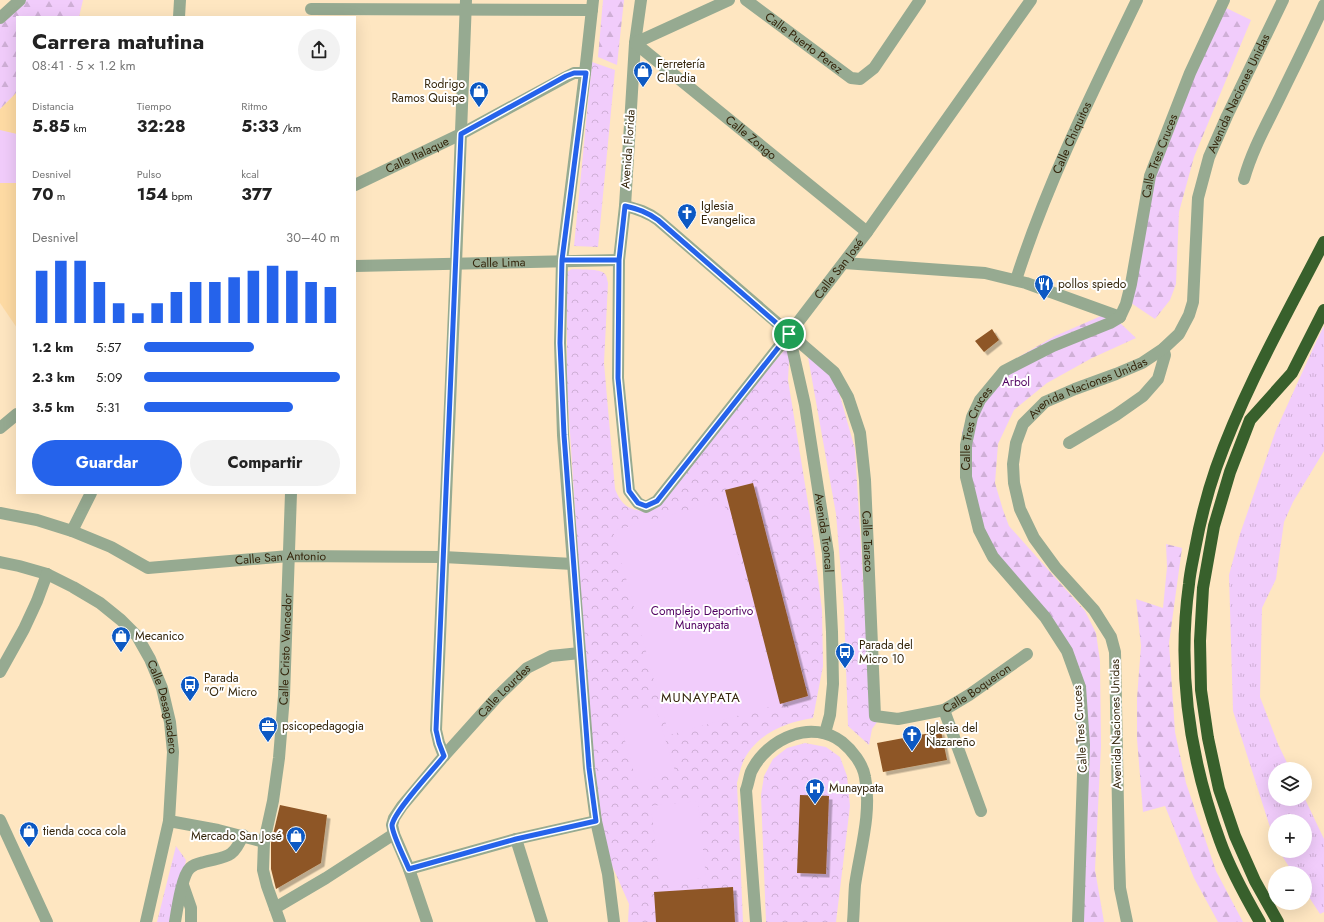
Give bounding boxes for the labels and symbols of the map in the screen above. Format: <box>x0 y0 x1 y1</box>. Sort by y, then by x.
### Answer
street label: Calle Puerto Perez <box>761 8 847 78</box>
street label: Avenida Naciones Unidas <box>1203 31 1274 156</box>
place label: Ferretería Claudia <box>657 55 705 87</box>
shop icon: Ferretería Claudia <box>632 60 654 88</box>
place label: Rodrigo Ramos Quispe <box>391 75 465 107</box>
shop icon: Rodrigo Ramos Quispe <box>468 80 490 108</box>
street label: Calle Chiquitos <box>1048 98 1096 177</box>
street label: Avenida Florida <box>616 109 640 189</box>
street label: Calle Zongo <box>721 111 781 164</box>
street label: Calle Tres Cruces <box>1137 111 1182 199</box>
street label: Calle Italaque <box>382 132 452 178</box>
place label: Iglesia Evangelica <box>701 197 756 229</box>
church icon: Iglesia Evangelica <box>676 202 698 230</box>
street label: Calle San José <box>810 235 868 303</box>
street label: Calle Lima <box>472 253 526 272</box>
restaurant icon: pollos spiedo <box>1033 273 1055 301</box>
place label: pollos spiedo <box>1058 275 1127 293</box>
pin <box>772 317 806 351</box>
street label: Avenida Naciones Unidas <box>1024 353 1151 423</box>
park label: Arbol <box>1002 373 1030 391</box>
street label: Calle Tres Cruces <box>957 382 997 470</box>
street label: Avenida Troncal <box>810 492 838 573</box>
street label: Calle Taraco <box>857 510 878 573</box>
street label: Calle San Antonio <box>234 547 327 570</box>
street label: Calle Cristo Vencedor <box>274 592 297 706</box>
park label: Complejo Deportivo Munaypata <box>651 602 754 634</box>
shop icon: Mecanico <box>110 625 132 653</box>
place label: Mecanico <box>135 627 185 645</box>
place label: Parada del Micro 10 <box>859 636 913 668</box>
bus stop icon: Parada del Micro 10 <box>834 641 856 669</box>
street label: Calle Desaguadero <box>142 657 182 755</box>
street label: Calle Lourdes <box>473 659 533 722</box>
street label: Calle Boqueron <box>939 659 1015 718</box>
street label: Avenida Naciones Unidas <box>1106 659 1126 789</box>
place label: Parada "O" Micro <box>204 669 257 701</box>
bus stop icon: Parada "O" Micro <box>179 674 201 702</box>
street label: Calle Tres Cruces <box>1068 684 1092 773</box>
district label: MUNAYPATA <box>661 688 741 707</box>
office icon: psicopedagogia <box>257 715 279 743</box>
place label: psicopedagogia <box>282 717 364 735</box>
place label: Iglesia del Nazareño <box>926 719 978 751</box>
church icon: Iglesia del Nazareño <box>901 724 923 752</box>
hospital icon: Munaypata <box>804 777 826 805</box>
place label: Munaypata <box>829 779 884 797</box>
shop icon: tienda coca cola <box>18 820 40 848</box>
place label: tienda coca cola <box>43 822 126 840</box>
shop icon: Mercado San José <box>285 825 307 853</box>
place label: Mercado San José <box>191 827 282 845</box>

